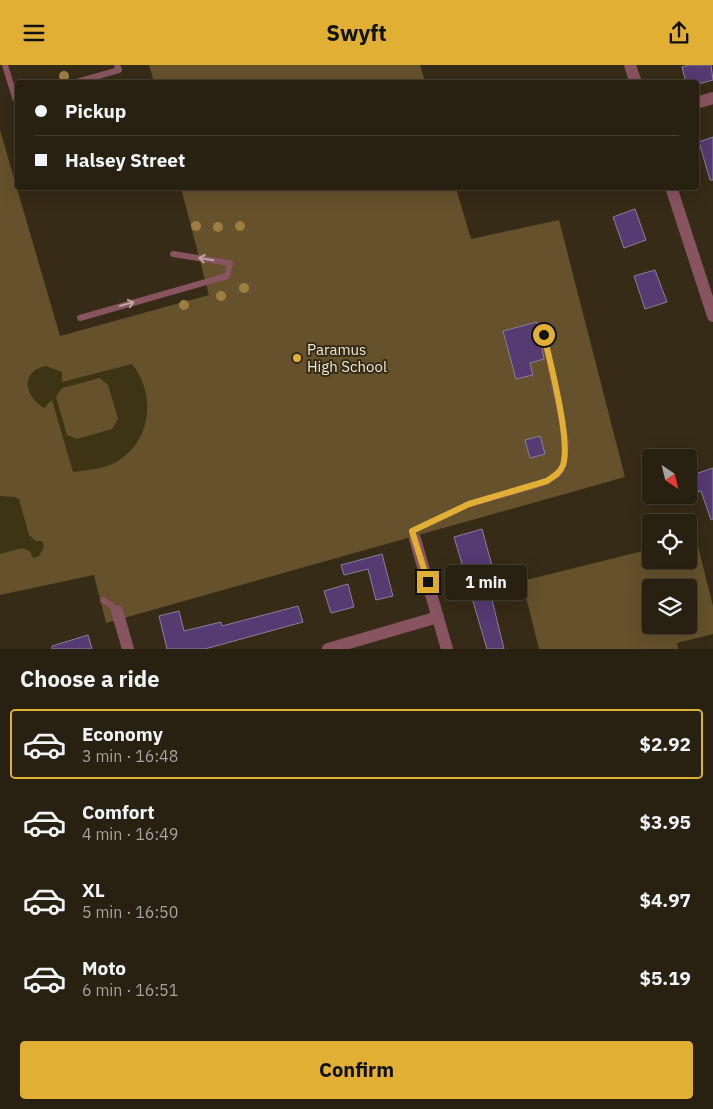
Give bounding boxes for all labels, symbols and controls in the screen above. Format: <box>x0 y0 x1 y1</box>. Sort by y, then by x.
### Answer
text: Swyft <box>326 18 387 47</box>
icon: menu <box>20 19 48 47</box>
icon: share <box>665 19 693 47</box>
text: Pickup <box>65 99 126 123</box>
text: Halsey Street <box>65 148 185 172</box>
one-way arrow <box>198 254 214 264</box>
one-way arrow <box>118 299 134 309</box>
route start <box>533 324 555 346</box>
place label: Paramus High School <box>307 340 387 376</box>
marker: Paramus High School <box>291 352 303 364</box>
north arrow <box>642 449 698 504</box>
map controls <box>642 449 697 634</box>
button: locate <box>642 514 697 569</box>
callout: 1 min <box>446 565 528 599</box>
route end <box>417 571 439 593</box>
text: 1 min <box>465 572 507 592</box>
button: layers <box>642 579 697 634</box>
text: Choose a ride <box>20 664 160 693</box>
icon: car <box>22 722 67 767</box>
text: Economy <box>82 722 163 746</box>
text: $2.92 <box>639 732 691 756</box>
text: 3 min · 16:48 <box>82 746 178 766</box>
icon: car <box>22 800 67 845</box>
text: Comfort <box>82 800 155 824</box>
text: $3.95 <box>639 810 691 834</box>
text: 4 min · 16:49 <box>82 824 178 844</box>
icon: car <box>22 878 67 923</box>
text: XL <box>82 878 105 902</box>
text: $4.97 <box>639 888 691 912</box>
text: 5 min · 16:50 <box>82 902 178 922</box>
icon: car <box>22 956 67 1001</box>
text: Moto <box>82 956 126 980</box>
text: $5.19 <box>639 966 691 990</box>
text: 6 min · 16:51 <box>82 980 178 1000</box>
button: Confirm <box>20 1041 693 1099</box>

